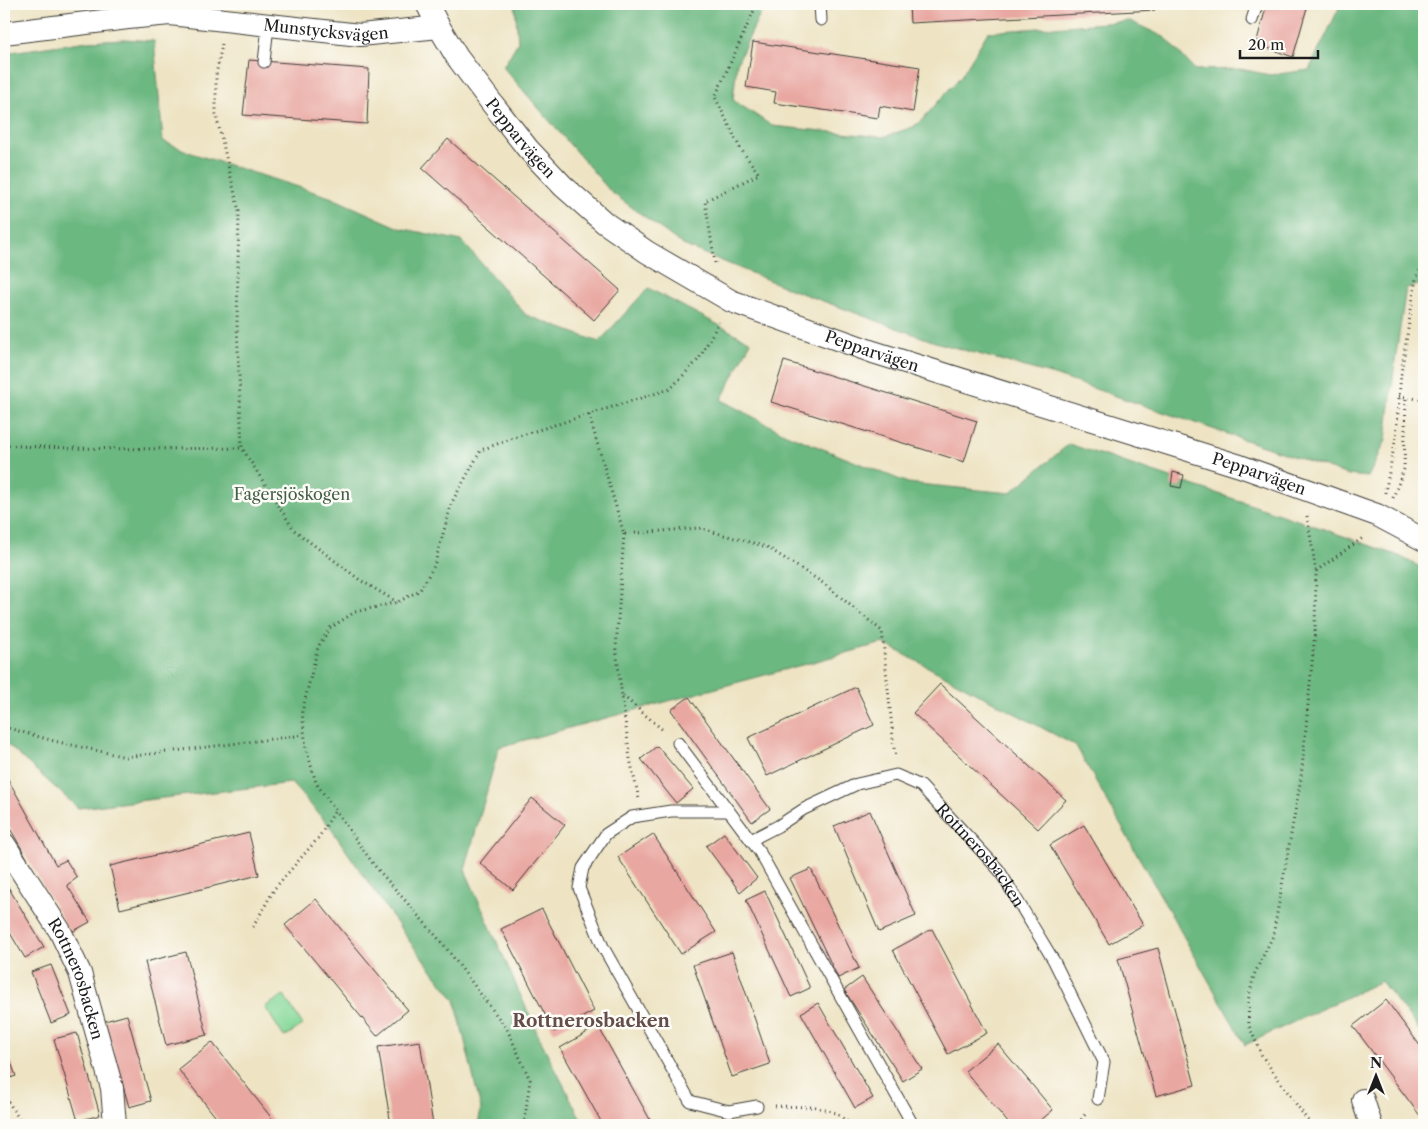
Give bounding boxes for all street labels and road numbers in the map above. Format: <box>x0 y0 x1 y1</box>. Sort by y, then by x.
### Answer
street label: Munstycksvägen <box>263 14 389 45</box>
street label: Pepparvägen <box>482 94 560 182</box>
street label: Pepparvägen <box>822 326 922 376</box>
street label: Pepparvägen <box>1210 448 1309 499</box>
street label: Rottnerosbacken <box>932 799 1029 911</box>
street label: Rottnerosbacken <box>44 914 108 1042</box>

